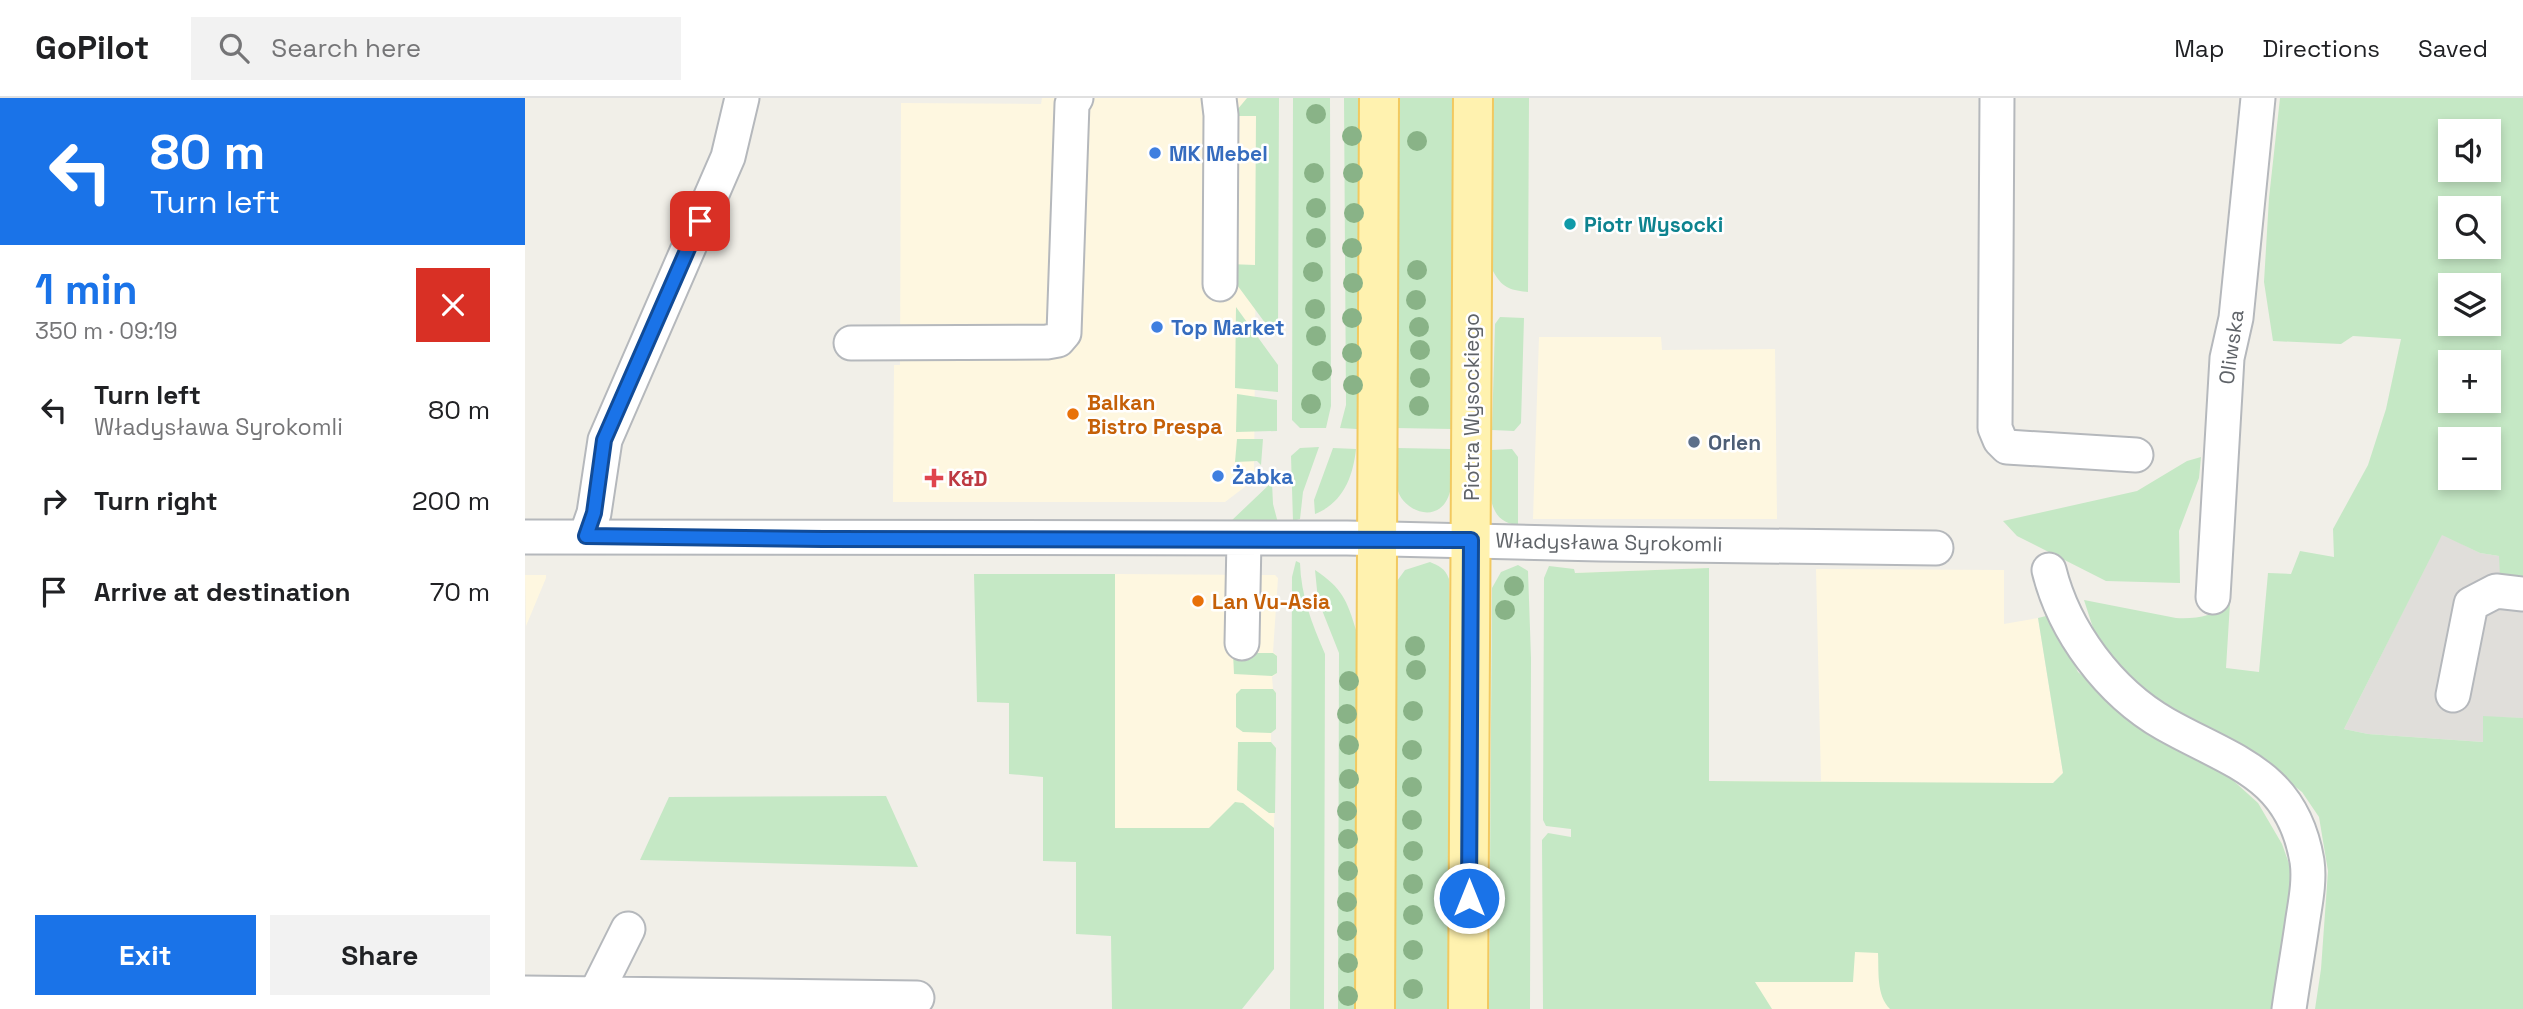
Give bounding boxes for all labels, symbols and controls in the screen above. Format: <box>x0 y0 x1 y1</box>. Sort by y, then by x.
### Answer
search box <box>191 17 681 80</box>
text: GoPilot <box>35 27 149 69</box>
icon: search <box>215 29 253 67</box>
text: Search here <box>271 31 421 65</box>
text: Map <box>2174 33 2224 64</box>
text: Directions <box>2262 33 2380 64</box>
text: Saved <box>2418 33 2488 64</box>
map controls <box>2438 119 2501 490</box>
button: sound <box>2438 119 2501 182</box>
text: 80 m <box>150 121 265 183</box>
icon: left <box>35 126 126 217</box>
place label: MK Mebel <box>1169 140 1268 167</box>
marker: MK Mebel <box>1147 145 1163 161</box>
text: Turn left <box>150 182 280 222</box>
pin <box>670 191 730 251</box>
button: search <box>2438 196 2501 259</box>
icon: arrive <box>681 202 719 240</box>
place label: Piotr Wysocki <box>1584 211 1723 238</box>
marker: Piotr Wysocki <box>1562 216 1578 232</box>
text: 1 min <box>35 263 138 316</box>
button: close <box>416 268 490 342</box>
button: layers <box>2438 273 2501 336</box>
street label: Oliwska <box>2212 308 2250 386</box>
street label: Piotra Wysockiego <box>1458 313 1485 501</box>
place label: Top Market <box>1171 314 1285 341</box>
text: 350 m · 09:19 <box>35 316 178 346</box>
marker: Top Market <box>1149 319 1165 335</box>
button: + <box>2438 350 2501 413</box>
text: Turn left <box>94 378 201 412</box>
place label: Balkan Bistro Prespa <box>1087 389 1222 440</box>
icon: left <box>35 391 73 429</box>
text: 80 m <box>428 393 490 427</box>
marker: Balkan Bistro Prespa <box>1065 406 1081 422</box>
text: Władysława Syrokomli <box>94 412 343 442</box>
button: − <box>2438 427 2501 490</box>
place label: Orlen <box>1708 429 1761 456</box>
marker: Orlen <box>1686 434 1702 450</box>
place label: Żabka <box>1232 463 1293 490</box>
place label: K&D <box>948 465 988 492</box>
marker: Żabka <box>1210 468 1226 484</box>
marker: K&D <box>926 470 942 486</box>
icon: right <box>35 482 73 520</box>
text: Turn right <box>94 484 218 518</box>
text: 200 m <box>412 484 490 518</box>
street label: Władysława Syrokomli <box>1495 527 1723 557</box>
icon: arrive <box>35 573 73 611</box>
text: Arrive at destination <box>94 575 351 609</box>
text: 70 m <box>430 575 490 609</box>
place label: Lan Vu-Asia <box>1212 588 1330 615</box>
marker: Lan Vu-Asia <box>1190 593 1206 609</box>
position arrow <box>1432 861 1506 935</box>
button: Exit <box>35 915 256 995</box>
button: Share <box>270 915 490 995</box>

